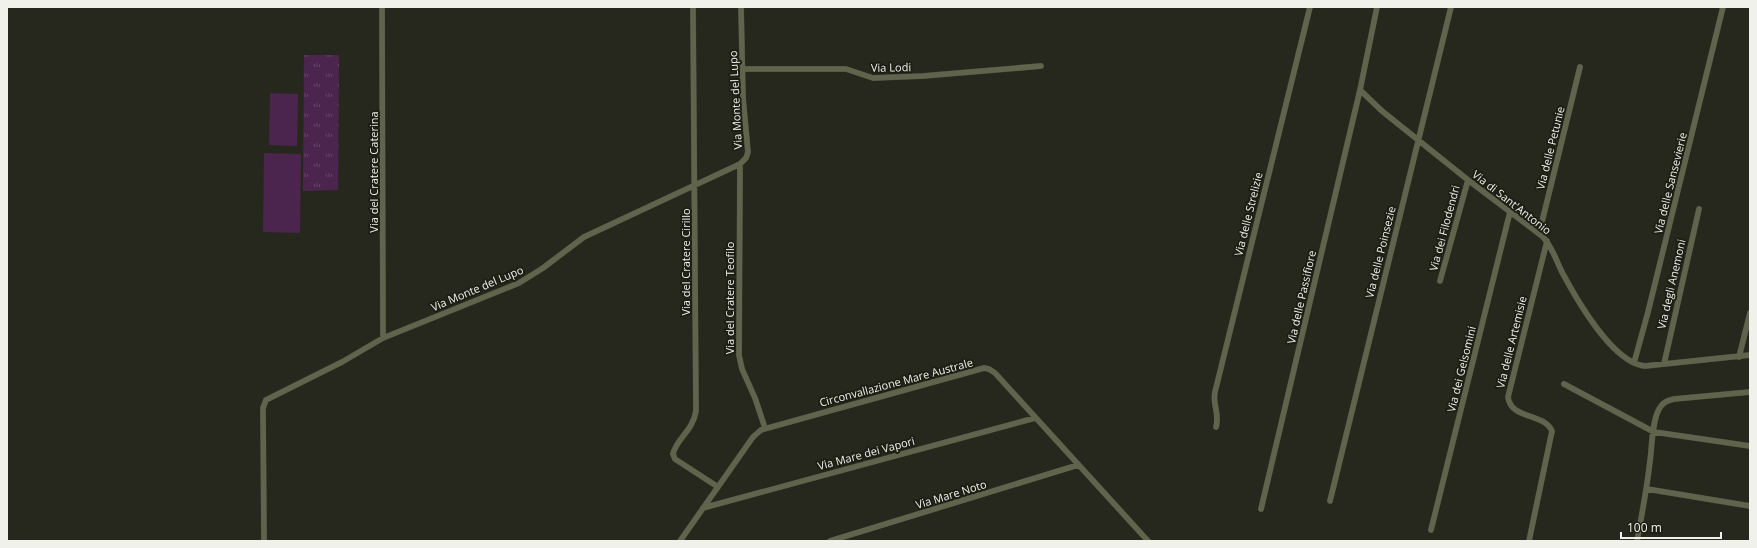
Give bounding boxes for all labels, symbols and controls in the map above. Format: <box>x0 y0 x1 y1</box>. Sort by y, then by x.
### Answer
street label: Via Monte del Lupo <box>725 50 745 150</box>
street label: Via Lodi <box>871 59 911 75</box>
street label: Via delle Petunie <box>1532 105 1568 191</box>
street label: Via del Cratere Caterina <box>366 111 381 233</box>
street label: Via delle Sansevierie <box>1650 131 1690 235</box>
street label: Via di Sant'Antonio <box>1469 166 1555 238</box>
street label: Via delle Strelizie <box>1230 170 1266 258</box>
street label: Via dei Filodendri <box>1425 183 1463 273</box>
street label: Via delle Poinsezie <box>1361 205 1399 299</box>
street label: Via del Cratere Cirillo <box>678 208 693 316</box>
street label: Via degli Anemoni <box>1653 238 1689 330</box>
street label: Via del Cratere Teofilo <box>722 241 737 354</box>
street label: Via delle Passifiore <box>1283 249 1319 345</box>
street label: Via Monte del Lupo <box>429 262 526 314</box>
street label: Via delle Artemisie <box>1492 294 1530 390</box>
street label: Via dei Gelsomini <box>1443 324 1479 414</box>
street label: Circonvallazione Mare Australe <box>818 354 974 410</box>
street label: Via Mare dei Vapori <box>816 433 916 473</box>
street label: Via Mare Noto <box>914 476 989 512</box>
scale bar <box>1621 514 1721 540</box>
text: 100 m <box>1627 519 1662 536</box>

